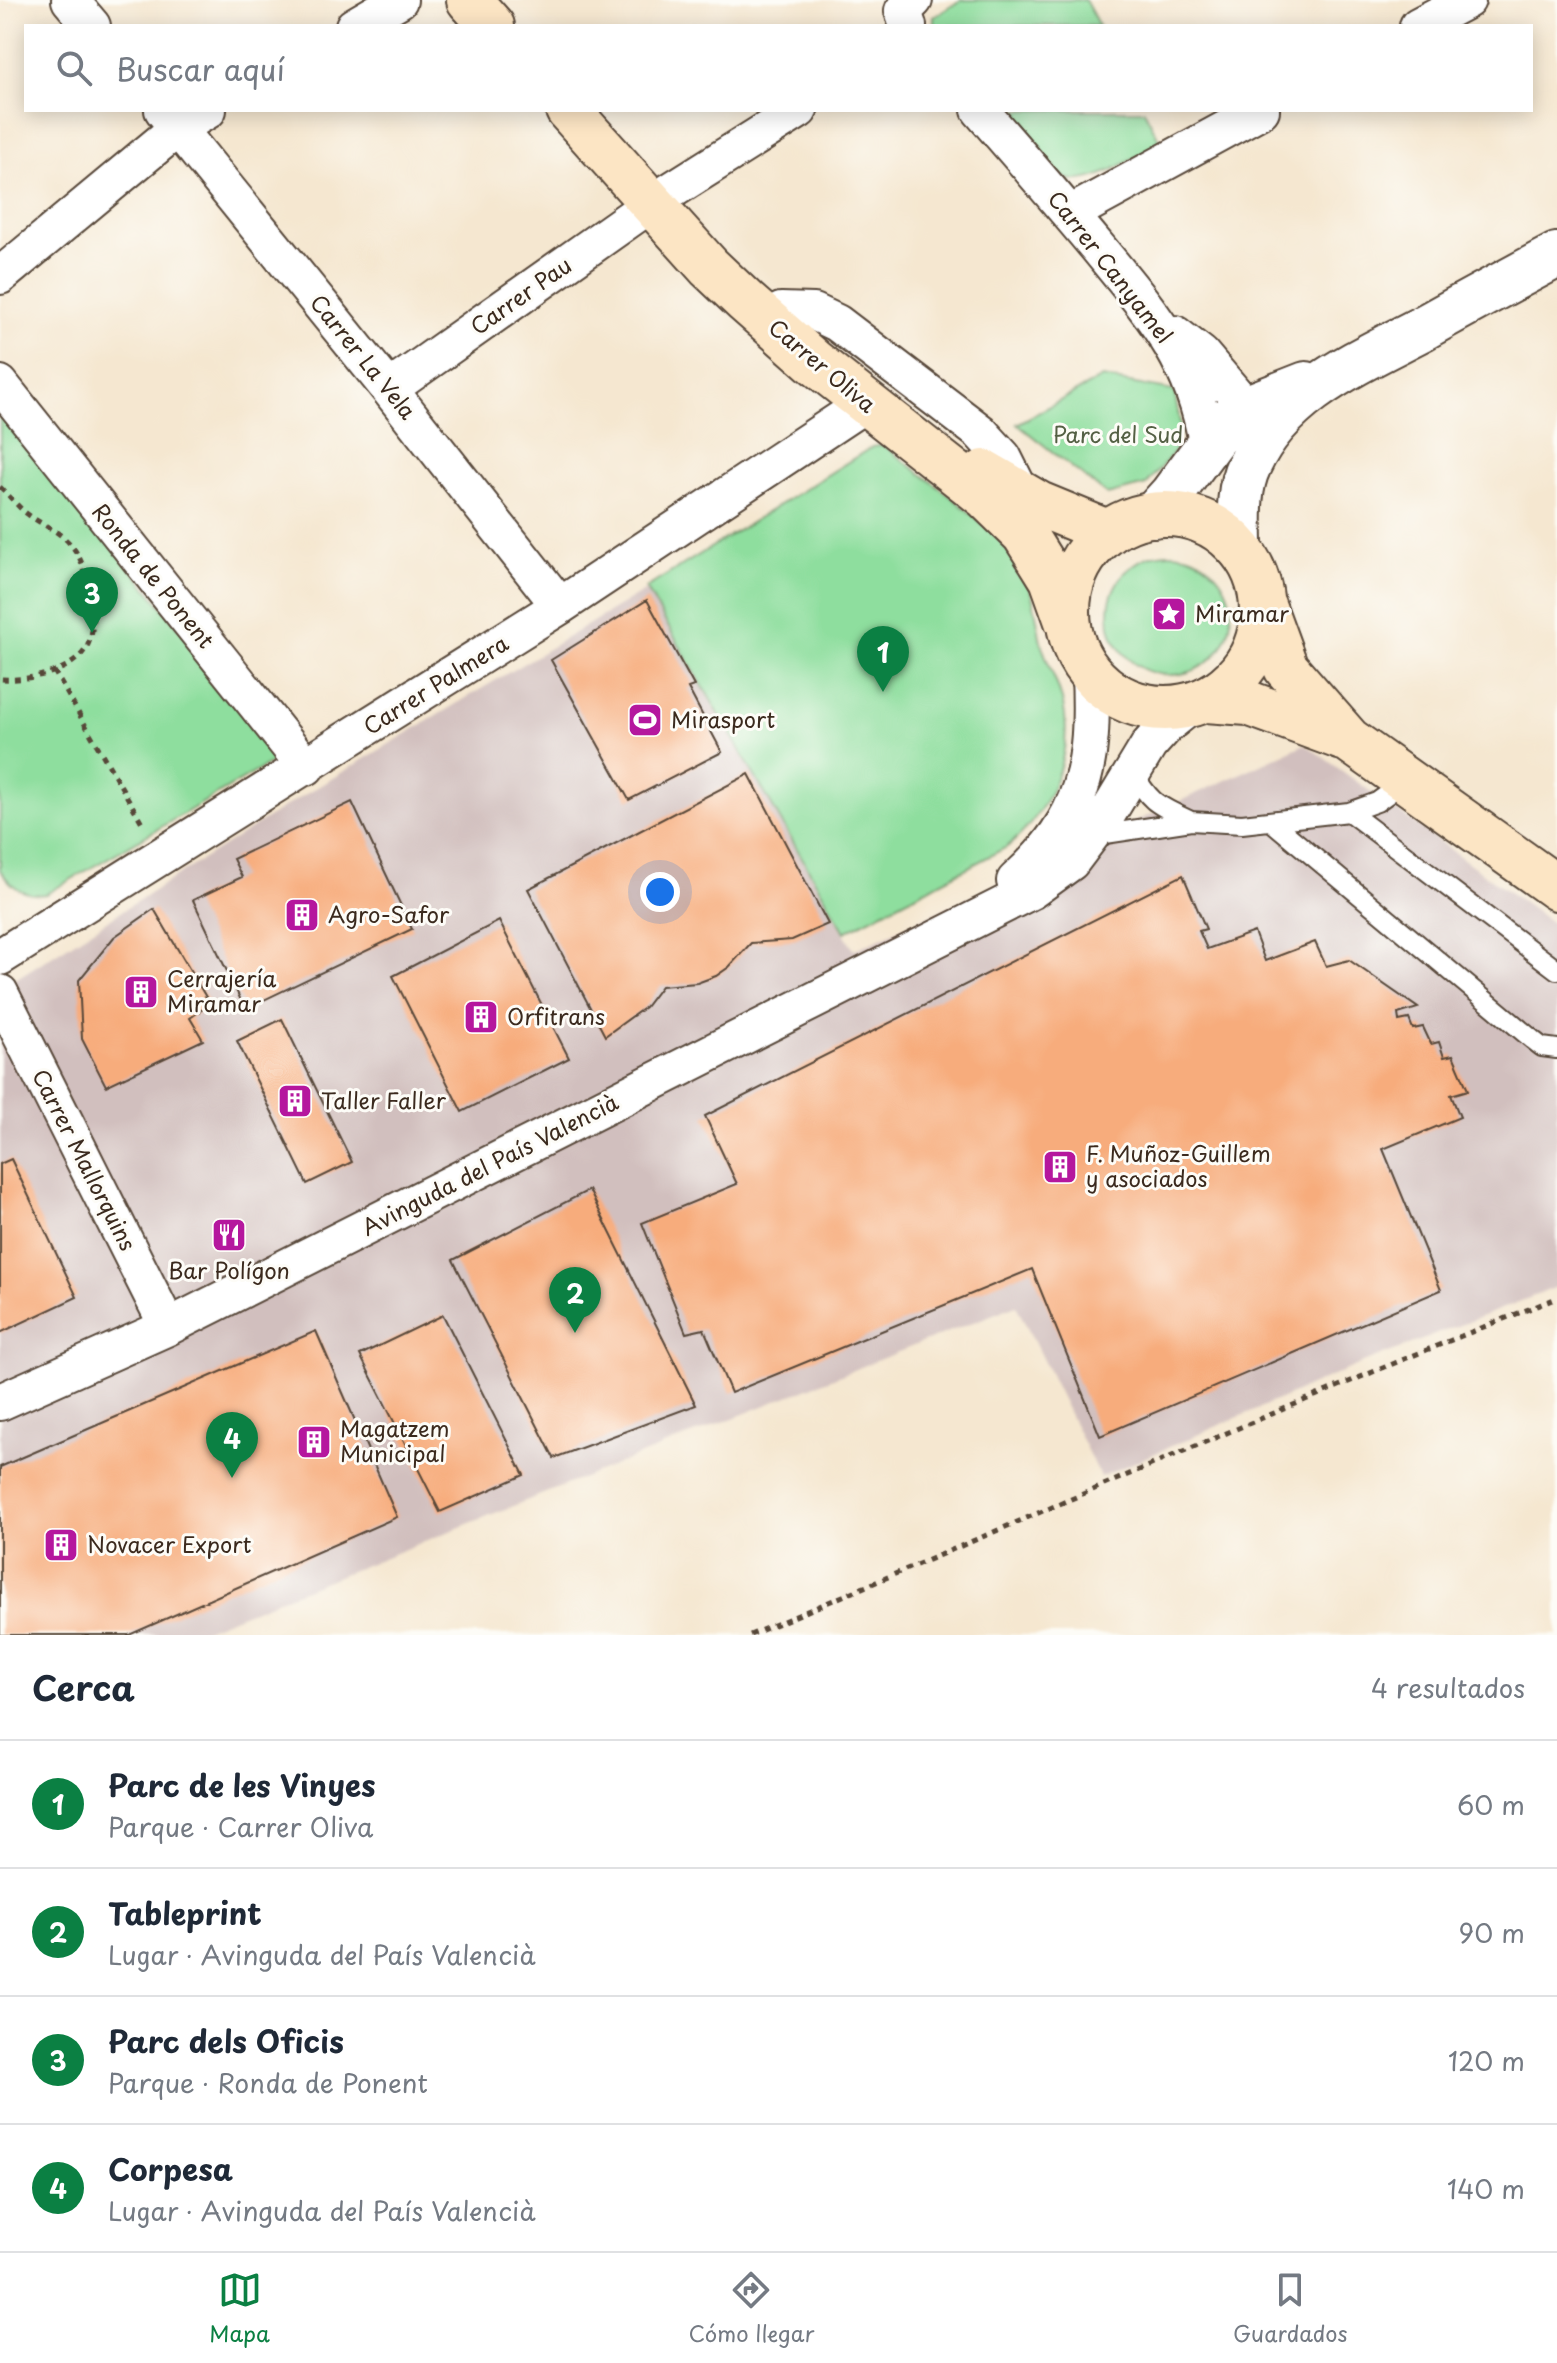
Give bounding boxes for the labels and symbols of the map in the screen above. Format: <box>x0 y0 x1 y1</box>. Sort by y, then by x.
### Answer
street label: Carrer Canyamel <box>1041 183 1181 349</box>
street label: Carrer Pau <box>463 248 577 342</box>
street label: Carrer La Vela <box>303 286 425 426</box>
street label: Carrer Oliva <box>762 310 884 420</box>
park label: Parc del Sud <box>1053 417 1183 450</box>
street label: Ronda de Ponent <box>85 495 223 655</box>
pin: 3 <box>66 567 118 633</box>
place icon: Miramar <box>1150 595 1188 633</box>
place label: Miramar <box>1195 596 1289 629</box>
street label: Carrer Palmera <box>356 626 515 742</box>
pin: 1 <box>857 626 909 692</box>
sports icon: Mirasport <box>626 701 664 739</box>
place label: Mirasport <box>671 702 775 735</box>
your location <box>640 872 680 912</box>
building icon: Agro-Safor <box>283 896 321 934</box>
place label: Agro-Safor <box>328 897 450 930</box>
place label: Cerrajería Miramar <box>167 961 277 1019</box>
building icon: Cerrajería Miramar <box>122 973 160 1011</box>
building icon: Orfitrans <box>462 998 500 1036</box>
place label: Orfitrans <box>507 999 605 1032</box>
street label: Carrer Mallorquins <box>25 1063 145 1256</box>
building icon: Taller Faller <box>276 1082 314 1120</box>
place label: Taller Faller <box>321 1083 447 1116</box>
street label: Avinguda del País Valencià <box>355 1084 624 1243</box>
place label: F. Muñoz-Guillem y asociados <box>1086 1136 1271 1194</box>
building icon: F. Muñoz-Guillem y asociados <box>1041 1148 1079 1186</box>
restaurant icon: Bar Polígon <box>210 1216 248 1254</box>
place label: Bar Polígon <box>168 1253 290 1286</box>
pin: 2 <box>549 1267 601 1333</box>
place label: Magatzem Municipal <box>340 1411 450 1469</box>
pin: 4 <box>206 1412 258 1478</box>
building icon: Magatzem Municipal <box>295 1423 333 1461</box>
building icon: Novacer Export <box>42 1526 80 1564</box>
place label: Novacer Export <box>87 1527 251 1560</box>

